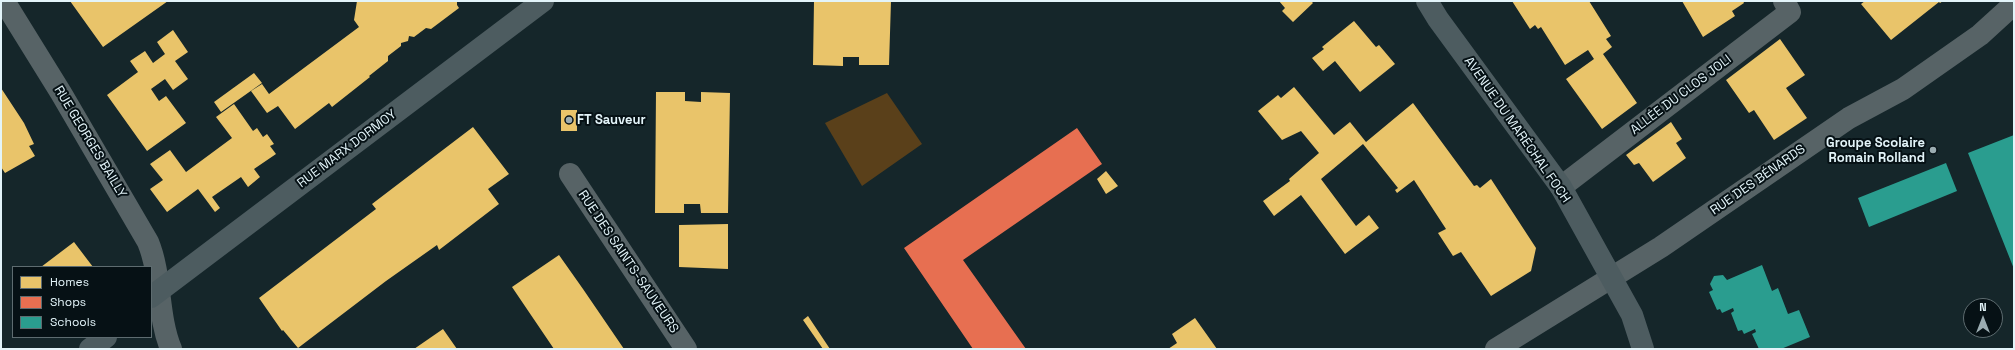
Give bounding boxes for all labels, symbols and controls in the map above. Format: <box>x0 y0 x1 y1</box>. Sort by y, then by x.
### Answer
street label: ALLÉE DU CLOS JOLI <box>1627 52 1735 138</box>
street label: AVENUE DU MARÉCHAL FOCH <box>1461 54 1573 206</box>
street label: RUE GEORGES BAILLY <box>50 83 130 201</box>
street label: RUE MARX DORMOY <box>294 107 400 191</box>
place label: FT Sauveur <box>577 112 646 128</box>
marker: FT Sauveur <box>564 115 574 125</box>
place label: Groupe Scolaire Romain Rolland <box>1826 135 1925 166</box>
street label: RUE DES BÉNARDS <box>1708 141 1808 219</box>
marker: Groupe Scolaire Romain Rolland <box>1928 145 1938 155</box>
street label: RUE DES SAINTS-SAUVEURS <box>574 188 682 336</box>
legend <box>12 266 152 338</box>
text: Homes <box>50 274 89 290</box>
text: Shops <box>50 294 86 310</box>
north arrow <box>1963 298 2003 338</box>
text: N <box>1979 300 1987 314</box>
text: Schools <box>50 314 96 330</box>

